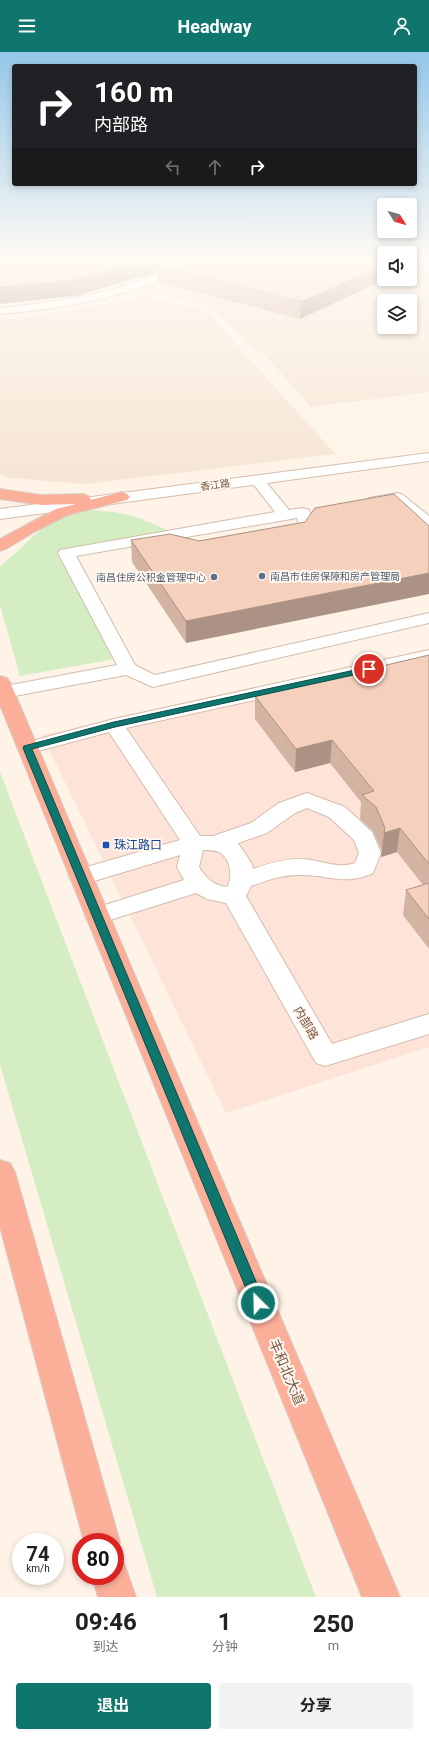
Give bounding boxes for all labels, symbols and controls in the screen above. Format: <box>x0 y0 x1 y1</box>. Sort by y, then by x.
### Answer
icon: menu <box>16 15 38 37</box>
icon: person <box>391 15 413 37</box>
text: Headway <box>178 16 251 37</box>
text: 160 m <box>94 76 173 109</box>
icon: right <box>28 80 80 132</box>
text: 内部路 <box>94 114 148 135</box>
icon: left <box>162 156 184 178</box>
icon: ahead <box>204 156 226 178</box>
icon: right <box>246 156 268 178</box>
north arrow <box>377 198 417 238</box>
map controls <box>377 198 417 334</box>
button: sound <box>377 246 417 286</box>
button: layers <box>377 294 417 334</box>
street label: 香江路 <box>199 477 231 493</box>
marker: 南昌市住房保障和房产管理局 <box>257 571 267 581</box>
place label: 南昌市住房保障和房产管理局 <box>270 571 400 582</box>
place label: 南昌住房公积金管理中心 <box>96 572 206 583</box>
marker: 南昌住房公积金管理中心 <box>209 572 219 582</box>
pin <box>352 652 386 686</box>
icon: arrive <box>358 658 380 680</box>
place label: 珠江路口 <box>114 838 162 852</box>
marker: 珠江路口 <box>101 840 111 850</box>
street label: 内部路 <box>291 1004 321 1042</box>
position arrow <box>237 1282 279 1324</box>
street label: 丰和北大道 <box>266 1337 308 1407</box>
speed limit sign: 80 <box>72 1533 124 1585</box>
text: 74 <box>27 1542 49 1566</box>
text: km/h <box>26 1563 50 1574</box>
text: 09:46 <box>75 1608 137 1636</box>
text: 1 <box>218 1608 232 1636</box>
text: 250 <box>313 1610 354 1638</box>
text: m <box>328 1638 339 1653</box>
text: 到达 <box>93 1639 119 1654</box>
text: 分钟 <box>212 1639 238 1654</box>
button: 退出 <box>16 1683 211 1729</box>
button: 分享 <box>219 1683 413 1729</box>

